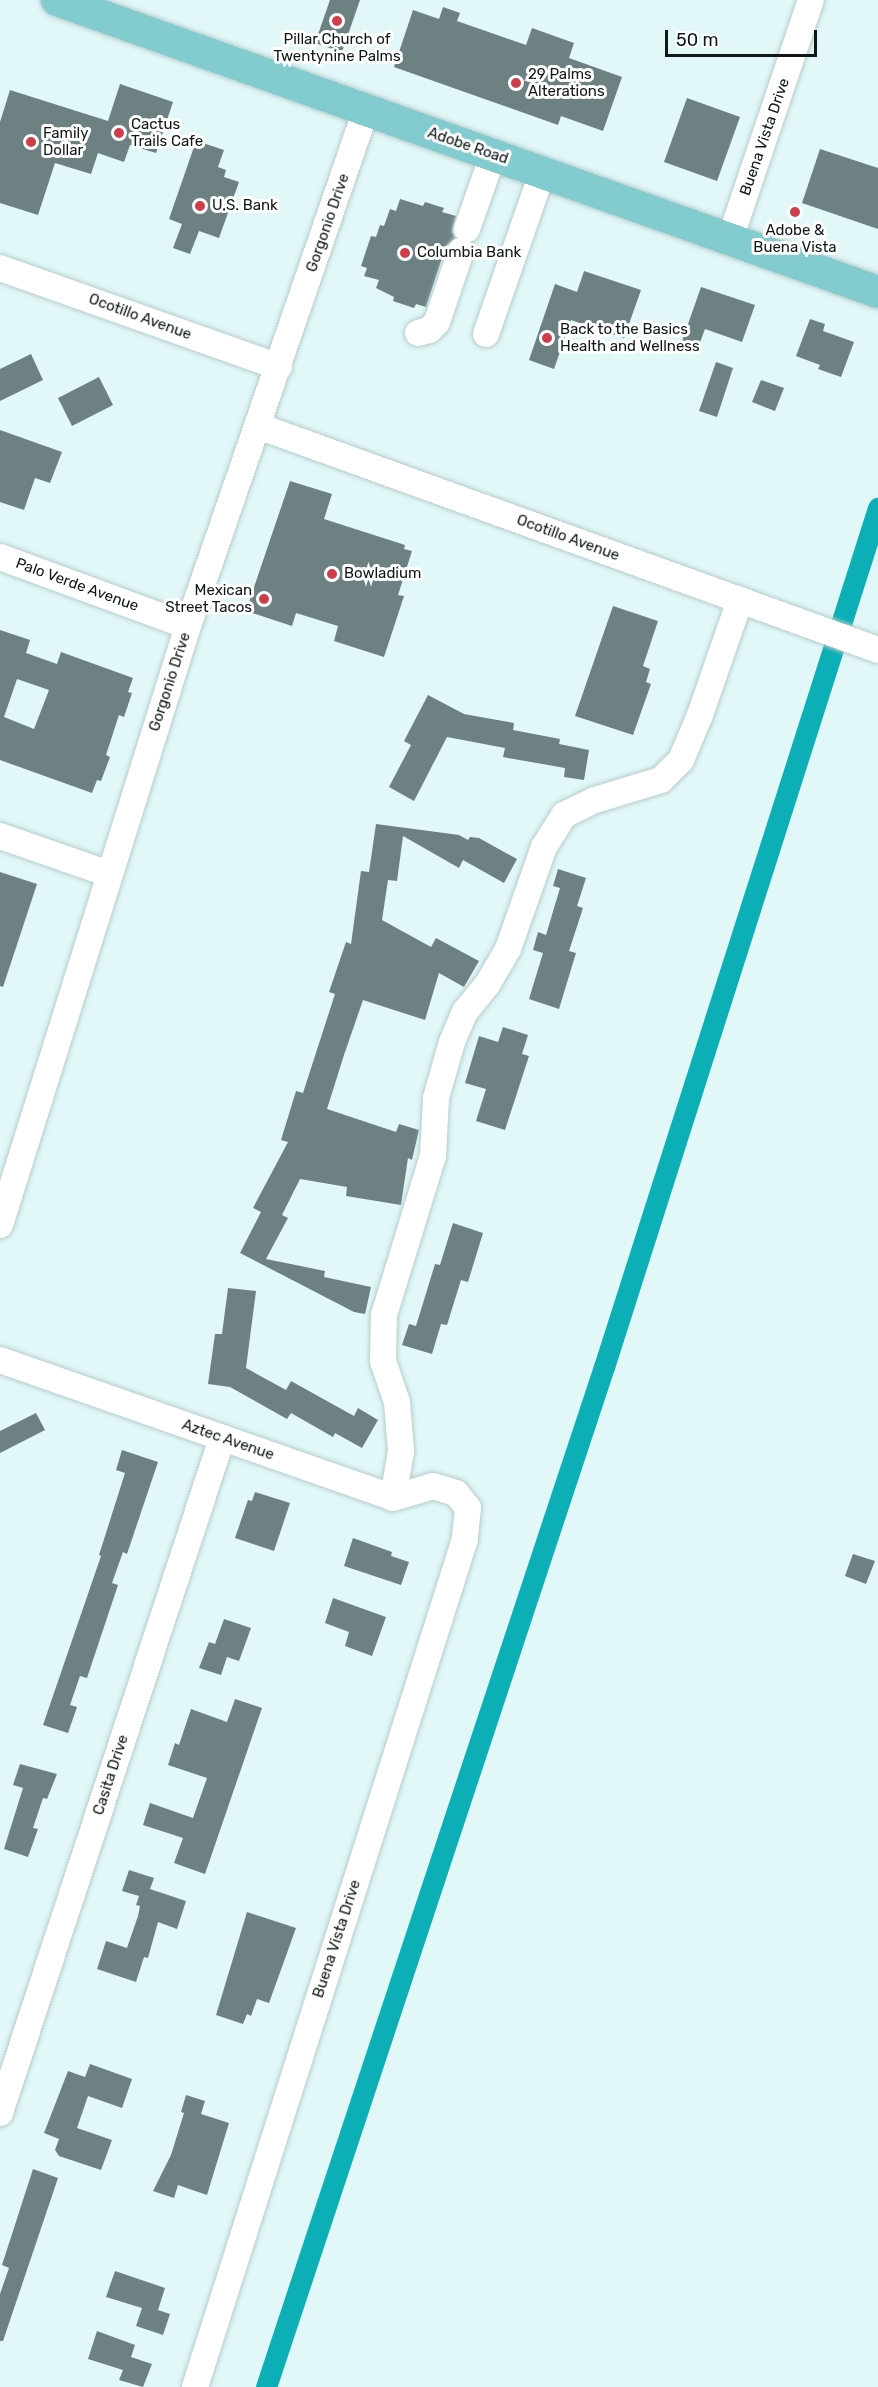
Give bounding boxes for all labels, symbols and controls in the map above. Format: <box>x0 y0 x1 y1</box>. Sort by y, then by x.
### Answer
marker: Pillar Church of Twentynine Palms <box>330 14 344 28</box>
scale bar <box>668 18 820 56</box>
text: 50 m <box>676 29 719 51</box>
place label: Pillar Church of Twentynine Palms <box>273 30 401 65</box>
place label: 29 Palms Alterations <box>528 65 605 100</box>
marker: 29 Palms Alterations <box>509 76 523 90</box>
street label: Buena Vista Drive <box>736 76 794 198</box>
place label: Cactus Trails Cafe <box>131 115 203 150</box>
place label: Family Dollar <box>43 124 89 159</box>
street label: Adobe Road <box>425 124 511 168</box>
marker: Cactus Trails Cafe <box>112 126 126 140</box>
marker: Family Dollar <box>24 135 38 149</box>
street label: Gorgonio Drive <box>303 171 353 275</box>
place label: U.S. Bank <box>212 197 278 215</box>
marker: U.S. Bank <box>193 199 207 213</box>
marker: Adobe & Buena Vista <box>788 205 802 219</box>
place label: Adobe & Buena Vista <box>753 221 837 256</box>
place label: Columbia Bank <box>417 244 521 262</box>
marker: Columbia Bank <box>398 246 412 260</box>
street label: Ocotillo Avenue <box>86 290 194 344</box>
place label: Back to the Basics Health and Wellness <box>560 320 700 355</box>
marker: Back to the Basics Health and Wellness <box>538 329 556 347</box>
street label: Ocotillo Avenue <box>514 511 622 565</box>
street label: Palo Verde Avenue <box>13 554 141 616</box>
place label: Bowladium <box>344 565 421 583</box>
marker: Bowladium <box>325 567 339 581</box>
place label: Mexican Street Tacos <box>165 581 252 616</box>
marker: Mexican Street Tacos <box>257 592 271 606</box>
street label: Gorgonio Drive <box>146 630 194 734</box>
street label: Aztec Avenue <box>179 1416 277 1464</box>
street label: Casita Drive <box>90 1733 132 1817</box>
street label: Buena Vista Drive <box>309 1878 365 2000</box>

